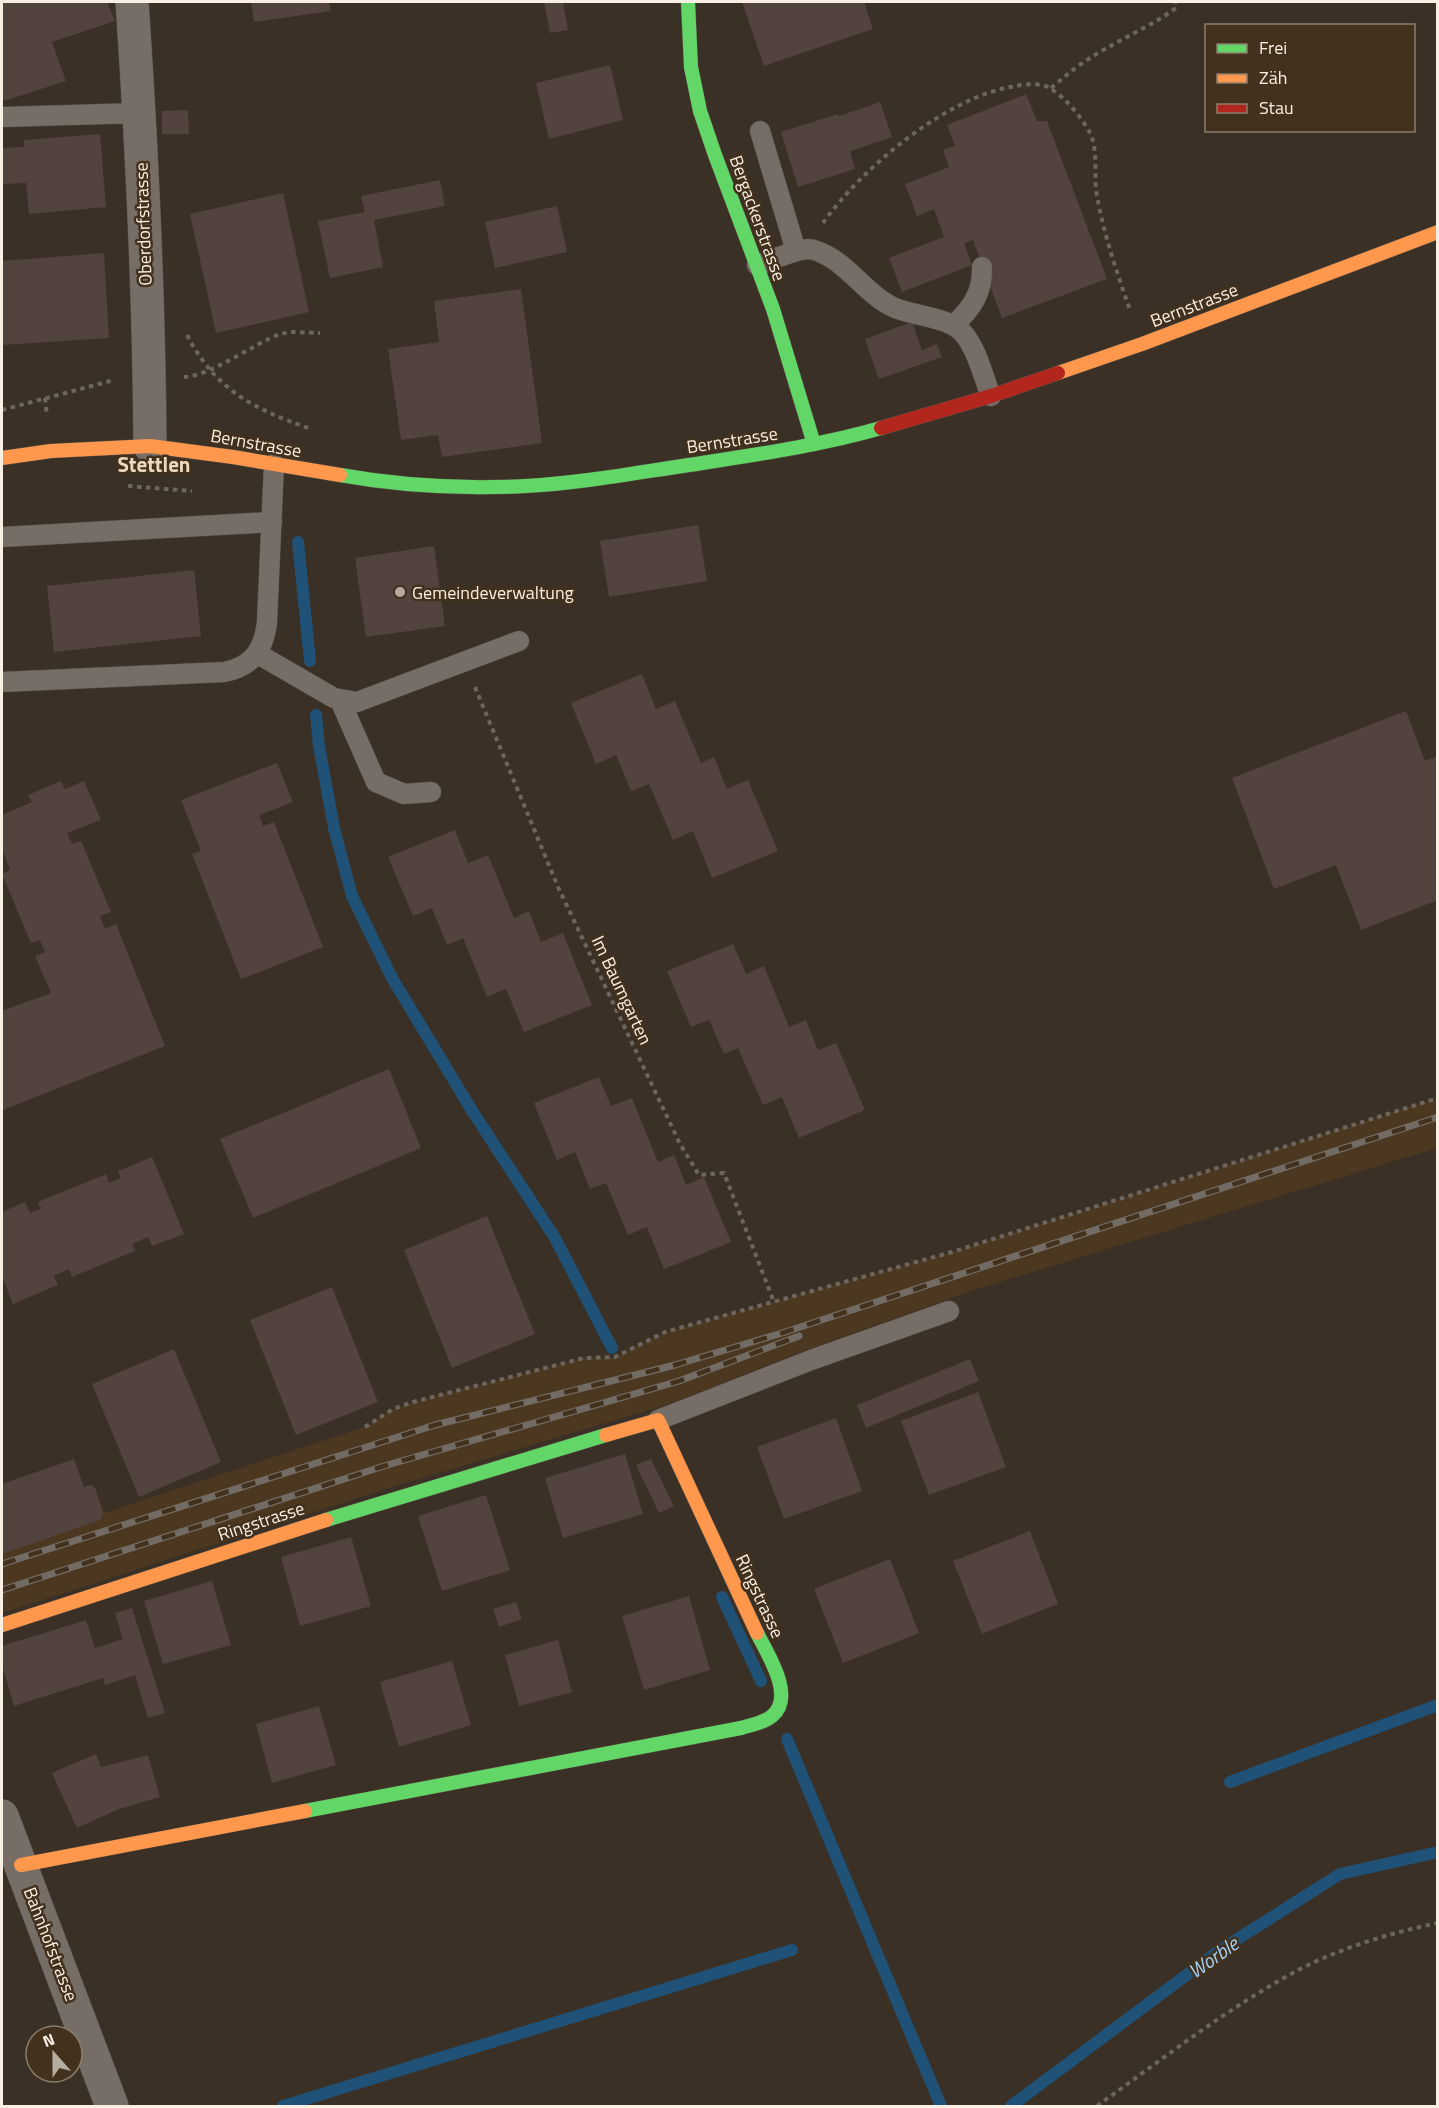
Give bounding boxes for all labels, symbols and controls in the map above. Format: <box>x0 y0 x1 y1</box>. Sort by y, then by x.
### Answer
legend <box>1205 24 1415 132</box>
text: Frei <box>1259 34 1287 61</box>
text: Zäh <box>1259 64 1287 91</box>
text: Stau <box>1259 94 1294 121</box>
street label: Bergackerstrasse <box>723 151 793 285</box>
street label: Oberdorfstrasse <box>127 162 159 286</box>
street label: Bernstrasse <box>1146 276 1242 334</box>
street label: Bernstrasse <box>685 419 779 461</box>
street label: Bernstrasse <box>208 422 304 464</box>
district label: Stettlen <box>118 448 190 480</box>
place label: Gemeindeverwaltung <box>412 579 574 606</box>
marker: Gemeindeverwaltung <box>393 585 407 599</box>
street label: Im Baumgarten <box>585 931 659 1049</box>
street label: Ringstrasse <box>214 1494 308 1548</box>
street label: Ringstrasse <box>729 1550 791 1642</box>
street label: Bahnhofstrasse <box>17 1883 85 2005</box>
water label: Worble <box>1181 1927 1246 1986</box>
north arrow <box>24 2024 84 2084</box>
text: N <box>39 2027 58 2053</box>

